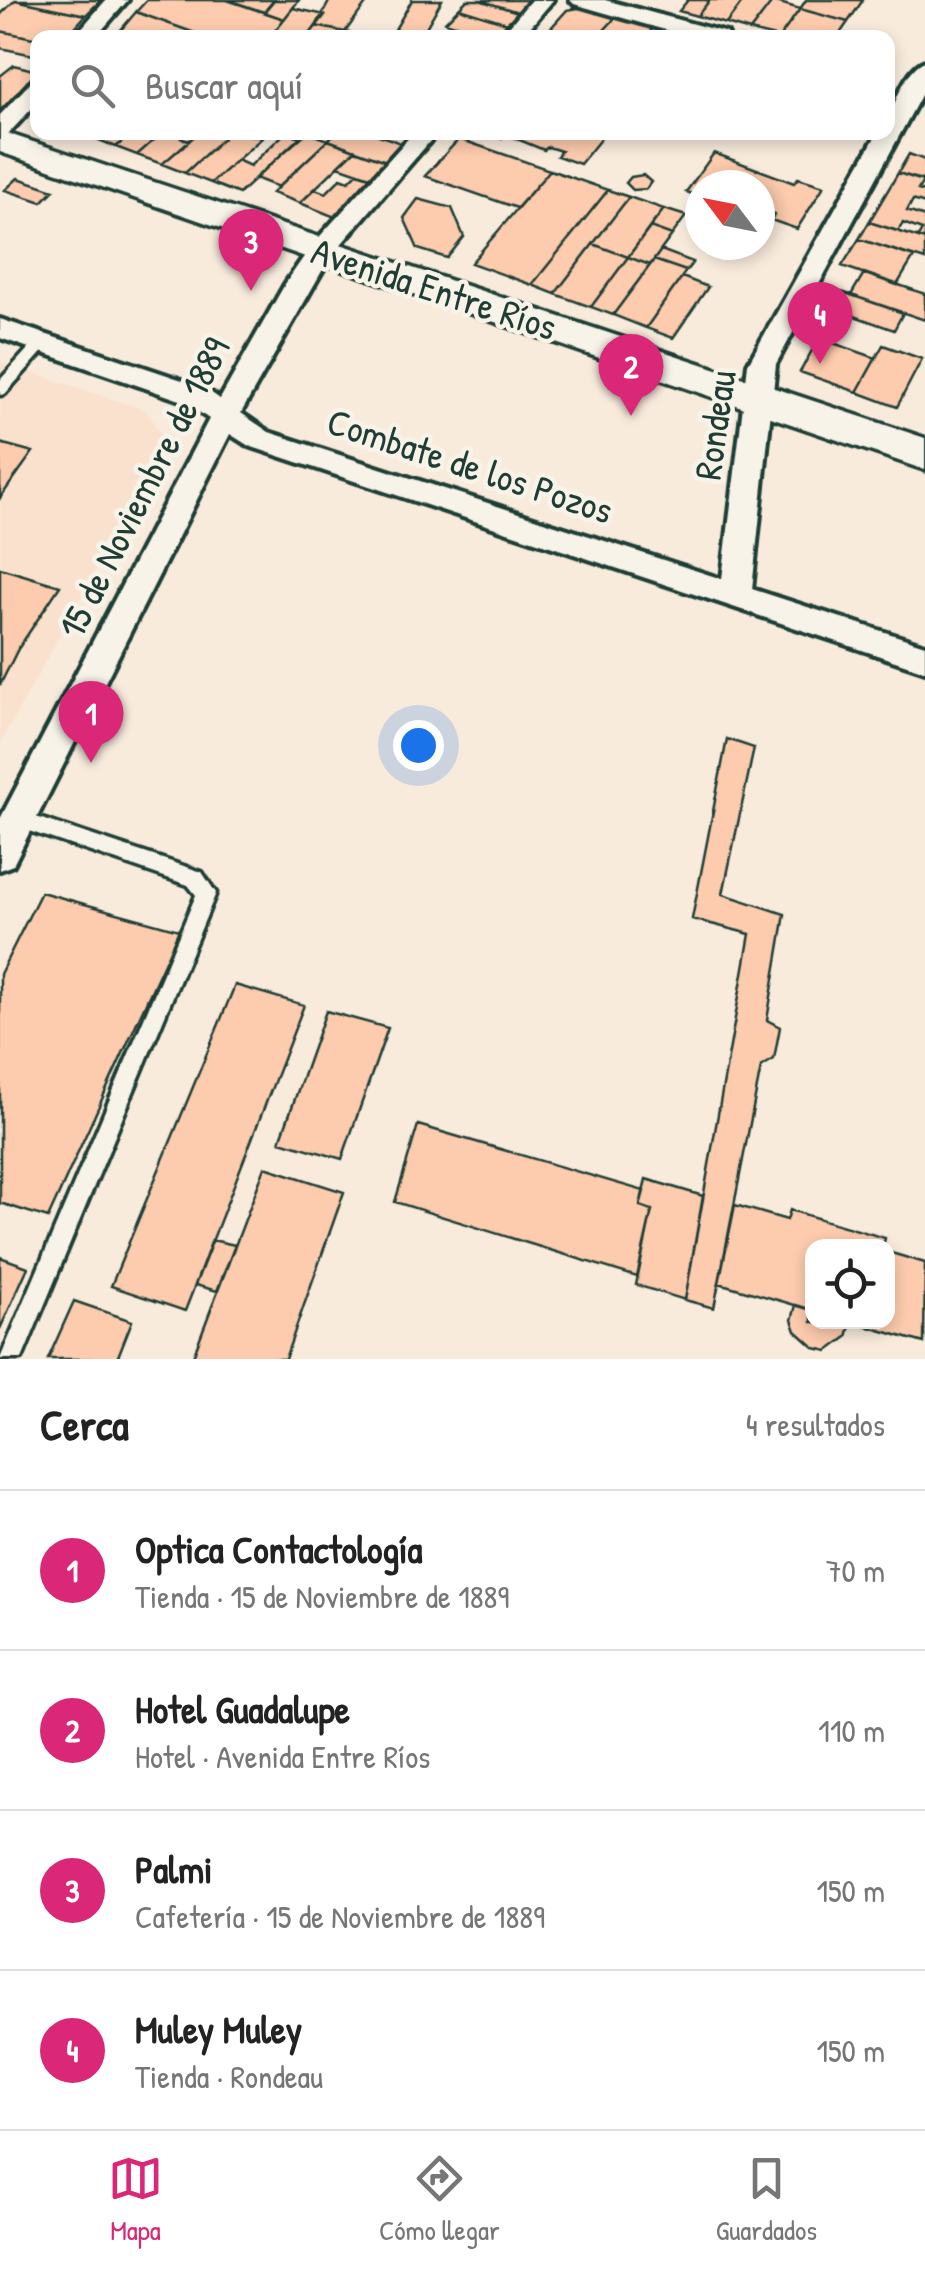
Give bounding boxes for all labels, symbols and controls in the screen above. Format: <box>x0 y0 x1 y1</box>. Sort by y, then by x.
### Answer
search box <box>30 30 895 140</box>
icon: search <box>65 58 120 113</box>
text: Buscar aquí <box>145 59 303 111</box>
north arrow <box>685 170 775 260</box>
pin: 3 <box>218 208 284 291</box>
street label: Avenida Entre Ríos <box>305 224 563 352</box>
pin: 4 <box>788 282 852 364</box>
street label: 15 de Noviembre de 1889 <box>45 328 241 647</box>
pin: 2 <box>598 334 664 416</box>
street label: Rondeau <box>681 367 747 483</box>
street label: Combate de los Pozos <box>321 394 619 536</box>
pin: 1 <box>58 680 124 763</box>
your location <box>393 720 444 771</box>
map controls <box>805 1239 895 1329</box>
button: locate <box>805 1239 895 1329</box>
text: Cerca <box>40 1396 129 1453</box>
text: 4 resultados <box>746 1403 885 1446</box>
text: Optica Contactología <box>135 1523 423 1575</box>
text: 1 <box>67 1549 78 1592</box>
text: 70 m <box>826 1549 885 1592</box>
text: Tienda · 15 de Noviembre de 1889 <box>135 1575 509 1618</box>
text: Hotel Guadalupe <box>135 1683 350 1735</box>
text: 2 <box>65 1709 80 1752</box>
text: 110 m <box>818 1709 885 1752</box>
text: Hotel · Avenida Entre Ríos <box>135 1735 430 1778</box>
text: Palmi <box>135 1843 213 1895</box>
text: 3 <box>65 1869 80 1912</box>
text: 150 m <box>816 1869 885 1912</box>
text: Cafetería · 15 de Noviembre de 1889 <box>135 1895 545 1938</box>
text: Muley Muley <box>135 2003 302 2055</box>
text: 4 <box>66 2029 79 2072</box>
text: 150 m <box>816 2029 885 2072</box>
text: Tienda · Rondeau <box>135 2055 323 2098</box>
tab: Mapa <box>108 2151 163 2249</box>
tab: Cómo llegar <box>379 2151 500 2249</box>
tab: Guardados <box>716 2151 817 2249</box>

